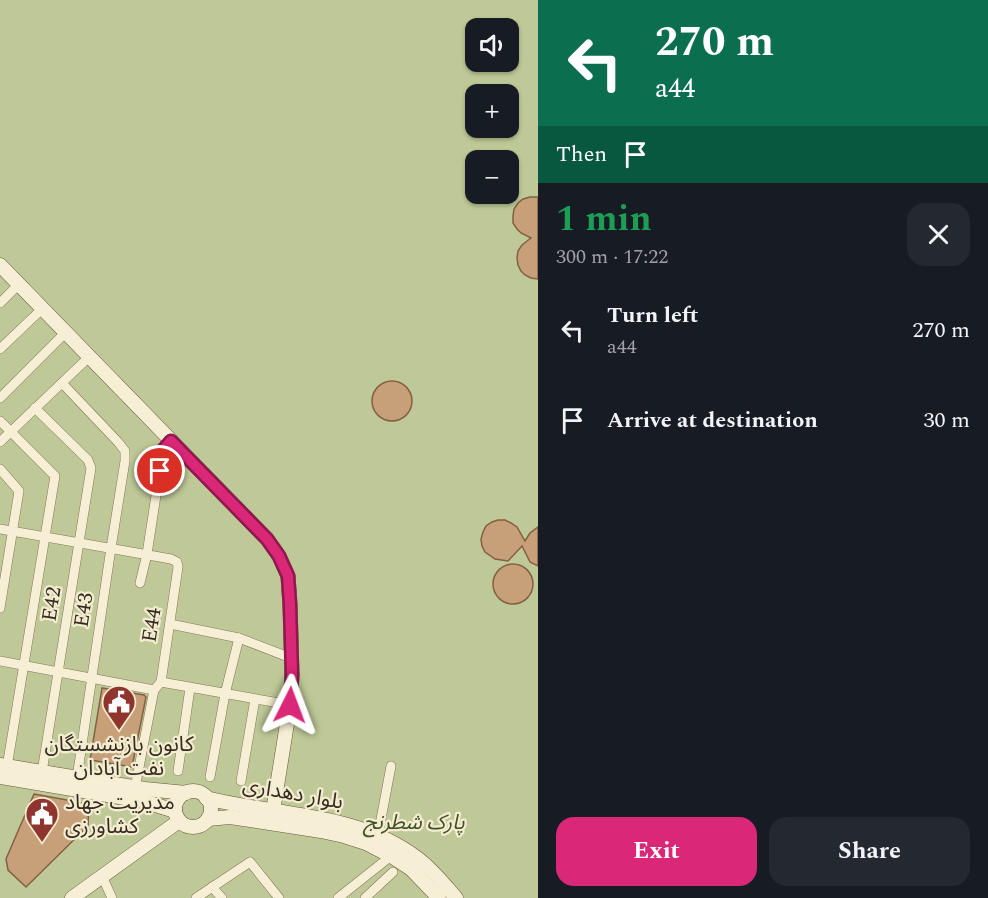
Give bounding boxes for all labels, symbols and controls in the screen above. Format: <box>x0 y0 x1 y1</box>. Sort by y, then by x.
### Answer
text: 270 m <box>655 11 774 74</box>
map controls <box>465 18 519 204</box>
button: sound <box>465 18 519 72</box>
icon: left <box>556 24 634 102</box>
text: a44 <box>655 68 695 110</box>
button: + <box>465 84 519 138</box>
text: Then <box>556 138 607 171</box>
icon: arrive <box>619 138 652 171</box>
button: − <box>465 150 519 204</box>
text: 1 min <box>556 192 652 247</box>
button: close <box>907 203 970 266</box>
text: 300 m · 17:22 <box>556 242 668 272</box>
text: Turn left <box>607 299 699 332</box>
icon: left <box>556 314 589 347</box>
text: 270 m <box>913 314 970 347</box>
text: a44 <box>607 332 637 362</box>
icon: arrive <box>556 404 589 437</box>
text: Arrive at destination <box>607 404 818 437</box>
text: 30 m <box>924 404 970 437</box>
pin <box>134 445 185 496</box>
icon: arrive <box>143 454 176 487</box>
street label: E42 <box>33 585 71 624</box>
street label: E43 <box>65 590 103 630</box>
street label: E44 <box>133 605 171 645</box>
position arrow <box>258 673 322 737</box>
public building icon: کانون بازنشستگان نفت آبادان <box>101 684 137 731</box>
place label: کانون بازنشستگان نفت آبادان <box>44 729 194 785</box>
street label: بلوار دهداری <box>240 769 346 819</box>
place label: مدیریت جهاد کشاورزی <box>65 787 175 843</box>
public building icon: مدیریت جهاد کشاورزی <box>24 796 60 843</box>
park label: پارک شطرنج <box>362 807 465 839</box>
button: Exit <box>556 817 757 886</box>
button: Share <box>769 817 970 886</box>

